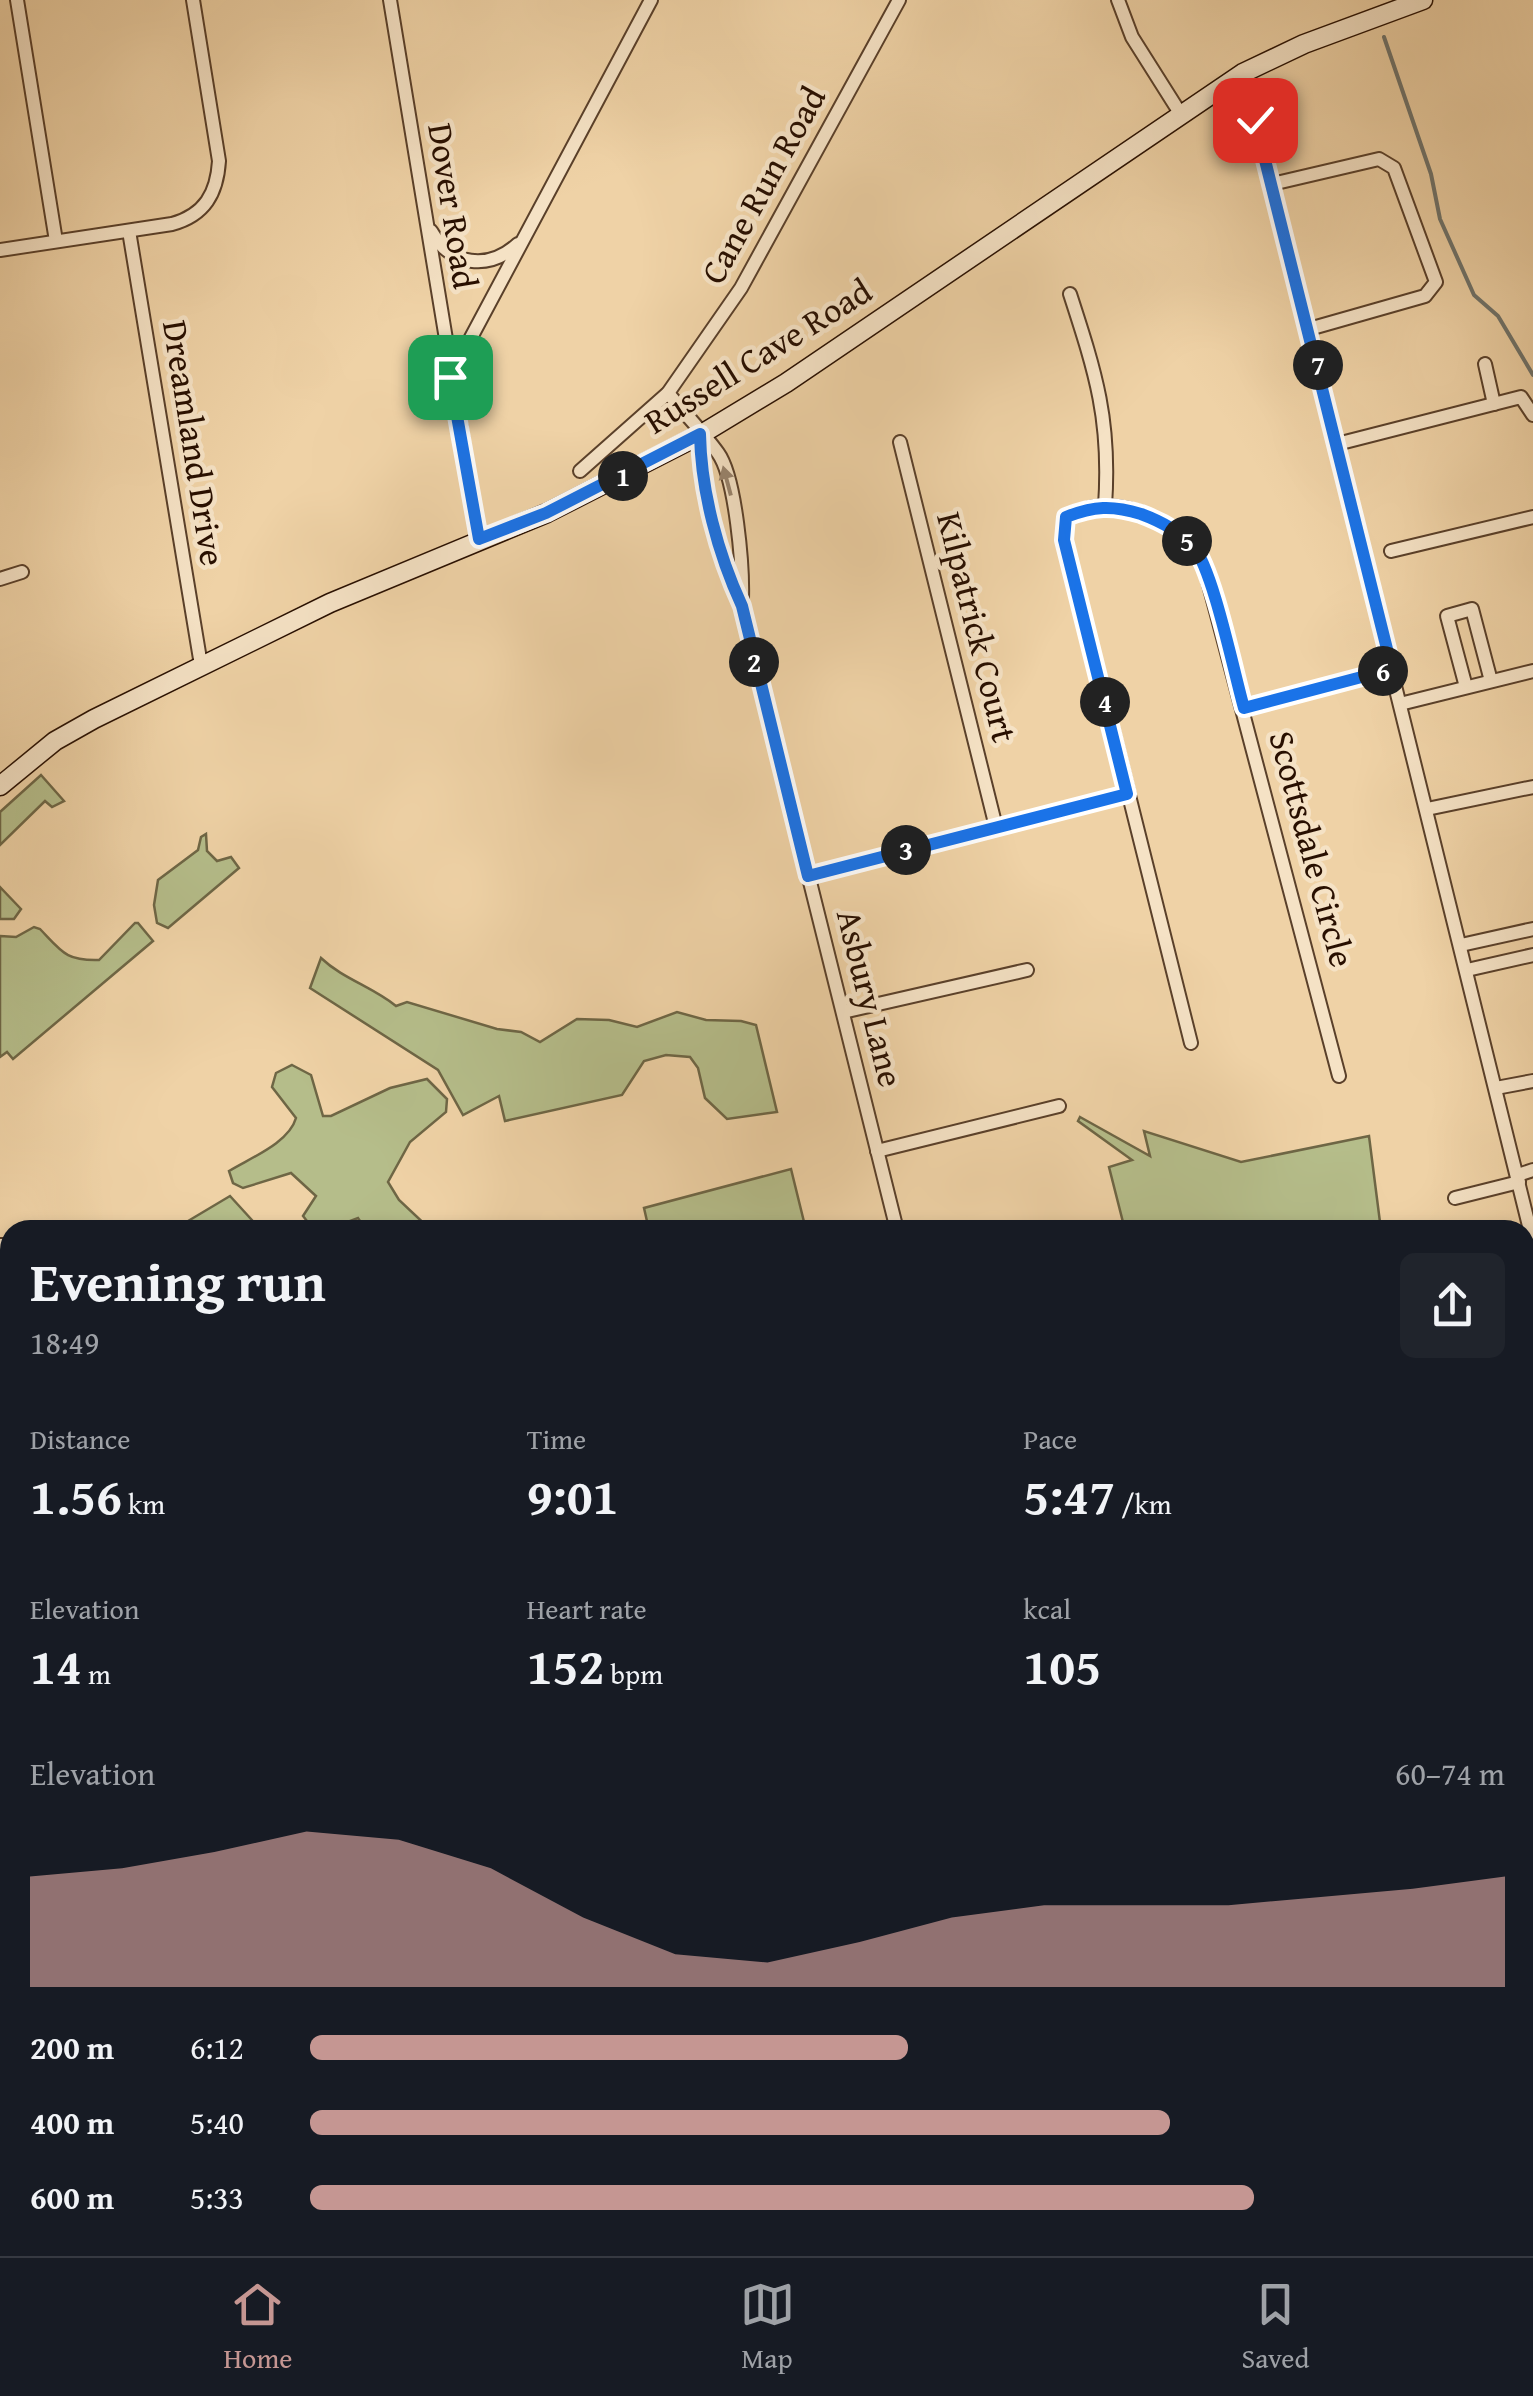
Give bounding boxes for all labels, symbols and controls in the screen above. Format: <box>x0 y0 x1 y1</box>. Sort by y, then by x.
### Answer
street label: Cane Run Road <box>687 76 838 293</box>
pin <box>1213 78 1298 163</box>
icon: check <box>1228 93 1283 148</box>
street label: Dover Road <box>415 120 492 293</box>
street label: Russell Cave Road <box>634 265 882 446</box>
street label: Dreamland Drive <box>150 317 239 569</box>
pin <box>408 335 493 420</box>
pin: 7 <box>1293 340 1343 390</box>
text: 7 <box>1311 344 1325 385</box>
icon: arrive <box>423 350 478 405</box>
pin: 1 <box>598 451 648 501</box>
text: 1 <box>616 455 630 496</box>
one-way arrow <box>719 465 734 496</box>
street label: Kilpatrick Court <box>924 506 1031 747</box>
pin: 5 <box>1162 516 1212 566</box>
text: 5 <box>1180 520 1194 561</box>
pin: 2 <box>729 637 779 687</box>
text: 2 <box>747 641 761 682</box>
pin: 6 <box>1358 646 1408 696</box>
text: 6 <box>1376 650 1390 691</box>
pin: 4 <box>1080 677 1130 727</box>
text: 4 <box>1098 681 1112 722</box>
street label: Scottsdale Circle <box>1257 725 1368 972</box>
pin: 3 <box>881 825 931 875</box>
text: 3 <box>899 829 913 870</box>
street label: Asbury Lane <box>824 904 917 1092</box>
text: Evening run <box>30 1241 326 1321</box>
button: share <box>1400 1253 1505 1358</box>
text: 18:49 <box>30 1319 99 1366</box>
text: Distance <box>30 1418 130 1459</box>
text: Time <box>527 1418 586 1459</box>
text: Pace <box>1023 1418 1077 1459</box>
text: 1.56 <box>30 1459 122 1532</box>
text: 9:01 <box>527 1459 619 1532</box>
text: 5:47 <box>1023 1459 1115 1532</box>
text: km <box>122 1483 165 1524</box>
text: /km <box>1115 1483 1172 1524</box>
text: Elevation <box>30 1588 140 1629</box>
text: Heart rate <box>527 1588 647 1629</box>
text: kcal <box>1023 1588 1071 1629</box>
text: 14 <box>30 1629 82 1702</box>
text: 152 <box>527 1629 604 1702</box>
text: 105 <box>1023 1629 1101 1702</box>
text: m <box>82 1653 111 1694</box>
text: bpm <box>604 1653 663 1694</box>
text: Elevation <box>30 1750 155 1797</box>
text: 60–74 m <box>1395 1750 1505 1797</box>
text: 200 m <box>30 2024 114 2071</box>
text: 6:12 <box>190 2024 244 2071</box>
text: 400 m <box>30 2099 114 2146</box>
text: 5:40 <box>190 2099 244 2146</box>
text: 600 m <box>30 2174 114 2221</box>
text: 5:33 <box>190 2174 244 2221</box>
tab: Home <box>224 2277 292 2378</box>
tab: Map <box>740 2277 795 2378</box>
tab: Saved <box>1242 2277 1309 2378</box>

